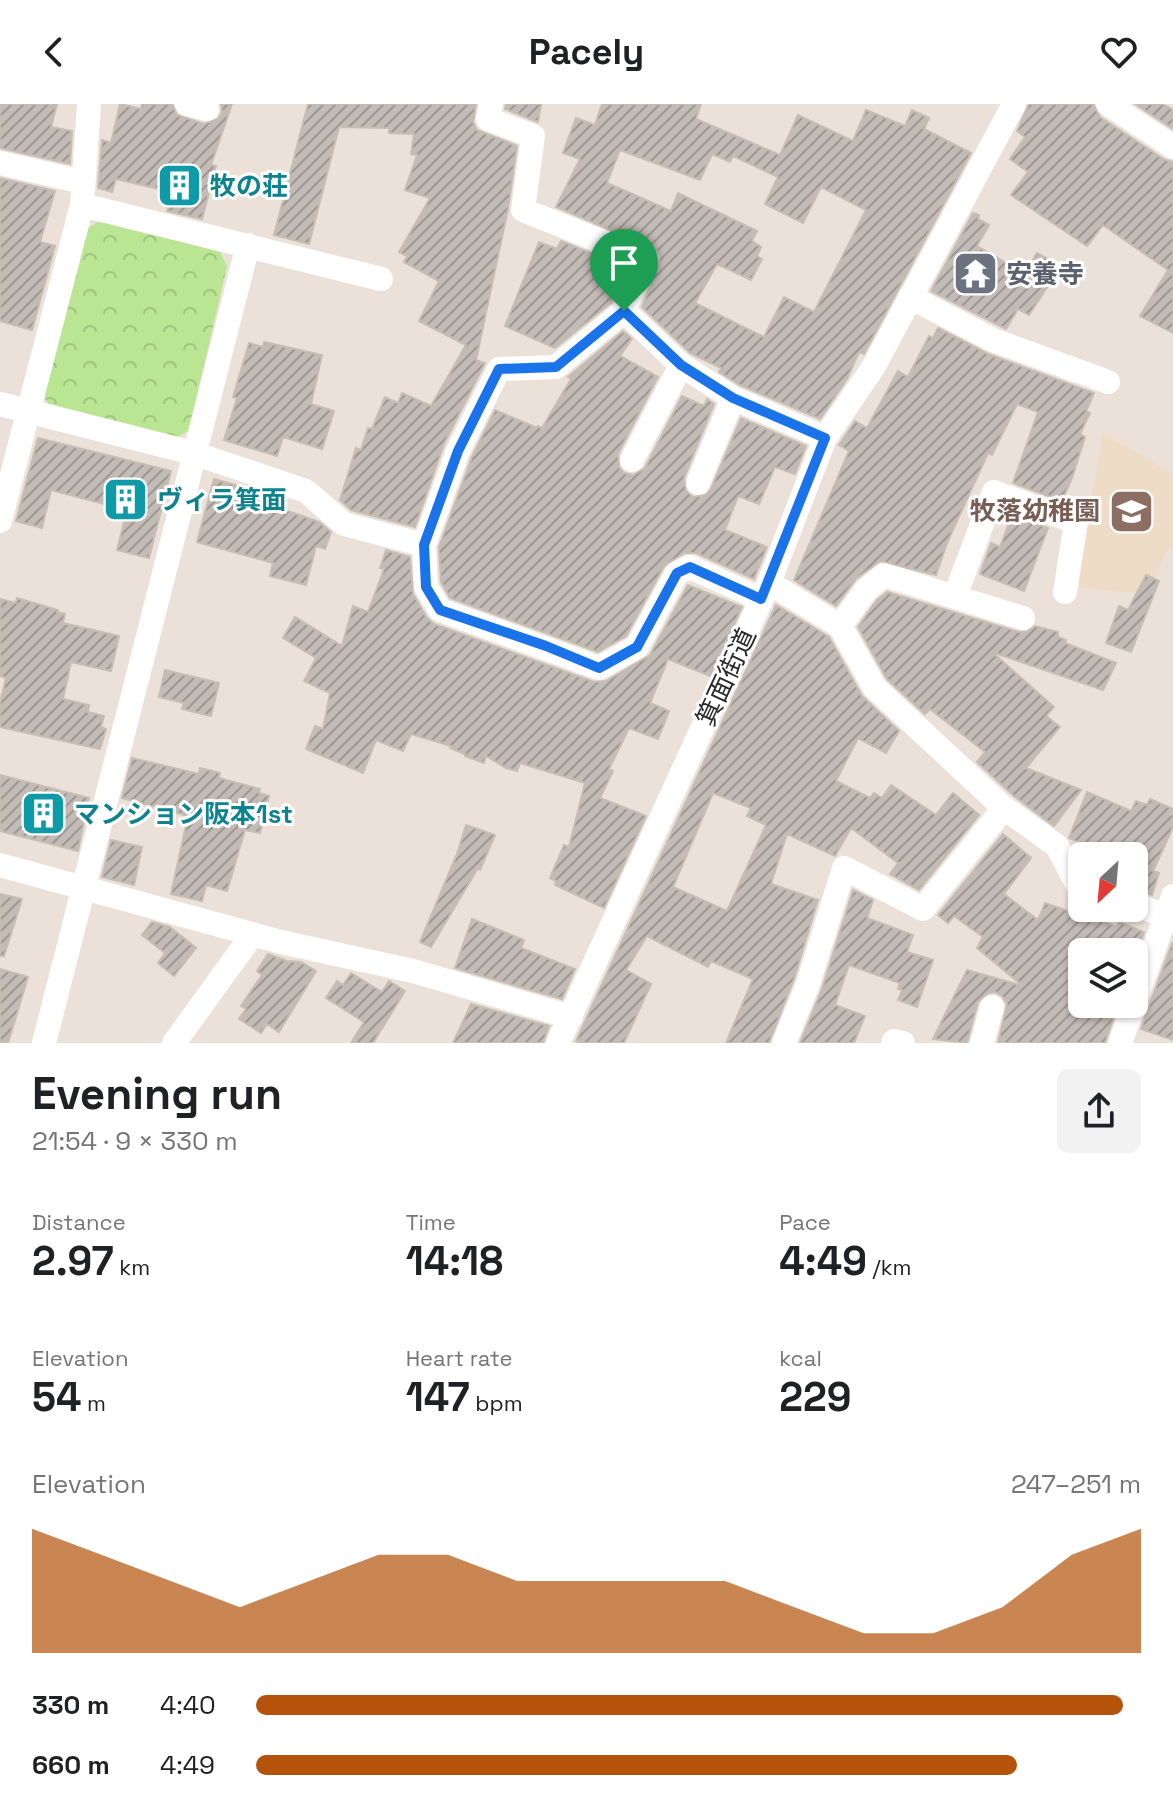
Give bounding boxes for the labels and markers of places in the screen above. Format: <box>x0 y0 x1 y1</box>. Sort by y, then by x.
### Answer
building icon: 牧の荘 <box>155 162 203 210</box>
place label: 牧の荘 <box>210 169 288 203</box>
pin <box>590 229 658 311</box>
temple icon: 安養寺 <box>951 250 999 298</box>
place label: 安養寺 <box>1006 257 1084 291</box>
building icon: ヴィラ箕面 <box>102 476 150 524</box>
place label: ヴィラ箕面 <box>157 483 287 517</box>
school or university icon: 牧落幼稚園 <box>1107 487 1155 535</box>
place label: 牧落幼稚園 <box>970 494 1100 528</box>
building icon: マンション阪本1st <box>19 790 67 838</box>
place label: マンション阪本1st <box>74 797 293 831</box>

